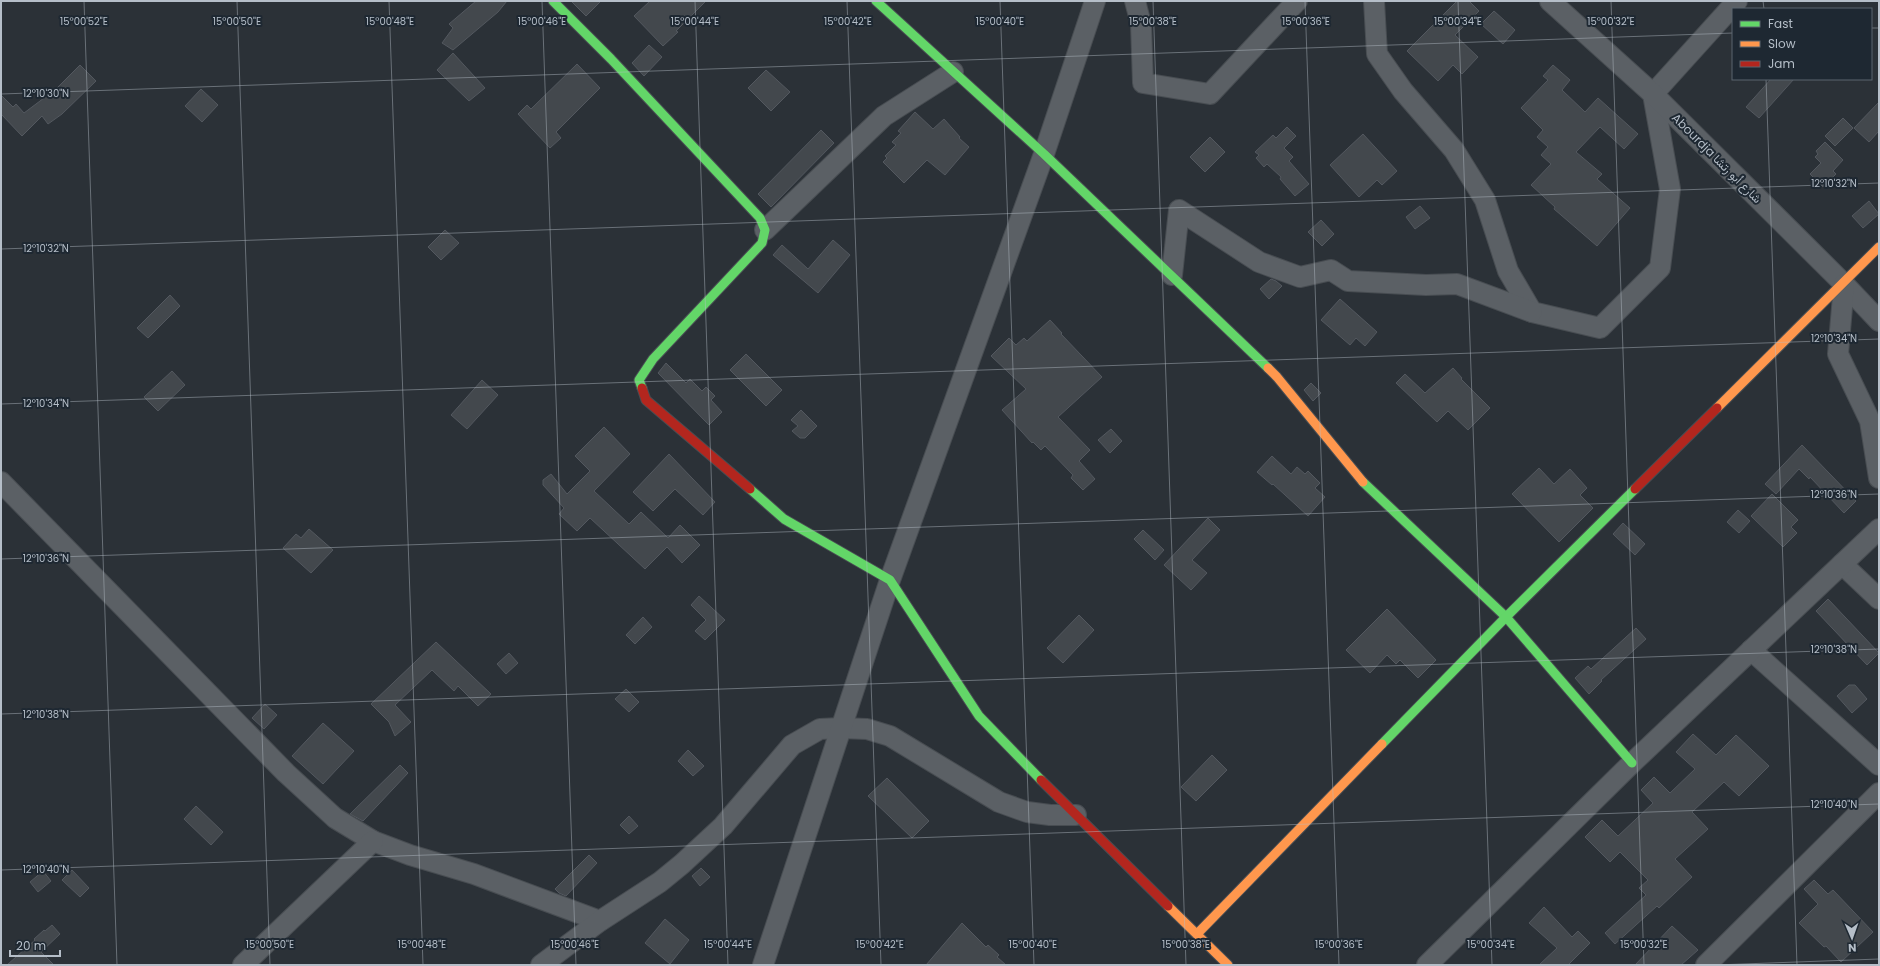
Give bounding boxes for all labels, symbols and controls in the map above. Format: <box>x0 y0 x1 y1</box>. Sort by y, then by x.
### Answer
legend <box>1732 8 1872 80</box>
text: 15°00'52"E <box>60 14 108 29</box>
text: 15°00'50"E <box>213 14 261 29</box>
text: 15°00'48"E <box>366 14 414 29</box>
text: 15°00'46"E <box>518 14 566 29</box>
text: 15°00'44"E <box>671 14 719 29</box>
text: 15°00'42"E <box>824 14 872 29</box>
text: 15°00'40"E <box>976 14 1024 29</box>
text: 15°00'38"E <box>1129 14 1177 29</box>
text: 15°00'36"E <box>1282 14 1330 29</box>
text: 15°00'34"E <box>1434 14 1482 29</box>
text: 15°00'32"E <box>1587 14 1635 29</box>
text: Fast <box>1768 15 1793 32</box>
text: Slow <box>1768 35 1796 52</box>
text: Jam <box>1768 55 1795 72</box>
text: 12°10'30"N <box>23 86 69 101</box>
street label: Abourdja شارع أبو رتشا <box>1668 109 1766 207</box>
text: 12°10'32"N <box>1811 176 1857 191</box>
text: 12°10'32"N <box>23 241 69 256</box>
text: 12°10'34"N <box>1811 331 1857 346</box>
text: 12°10'34"N <box>23 396 69 411</box>
text: 12°10'36"N <box>1811 487 1857 502</box>
text: 12°10'36"N <box>23 551 69 566</box>
text: 12°10'38"N <box>1811 642 1857 657</box>
text: 12°10'38"N <box>23 707 69 722</box>
text: 12°10'40"N <box>1811 797 1857 812</box>
text: 12°10'40"N <box>23 862 69 877</box>
north arrow <box>1832 918 1872 958</box>
scale bar <box>10 932 60 958</box>
text: 20 m <box>16 937 46 954</box>
text: 15°00'50"E <box>246 937 294 952</box>
text: 15°00'48"E <box>398 937 446 952</box>
text: 15°00'46"E <box>551 937 599 952</box>
text: 15°00'44"E <box>704 937 752 952</box>
text: 15°00'42"E <box>856 937 904 952</box>
text: 15°00'40"E <box>1009 937 1057 952</box>
text: 15°00'38"E <box>1162 937 1210 952</box>
text: 15°00'36"E <box>1315 937 1363 952</box>
text: 15°00'34"E <box>1467 937 1515 952</box>
text: 15°00'32"E <box>1620 937 1668 952</box>
text: N <box>1848 940 1857 956</box>

